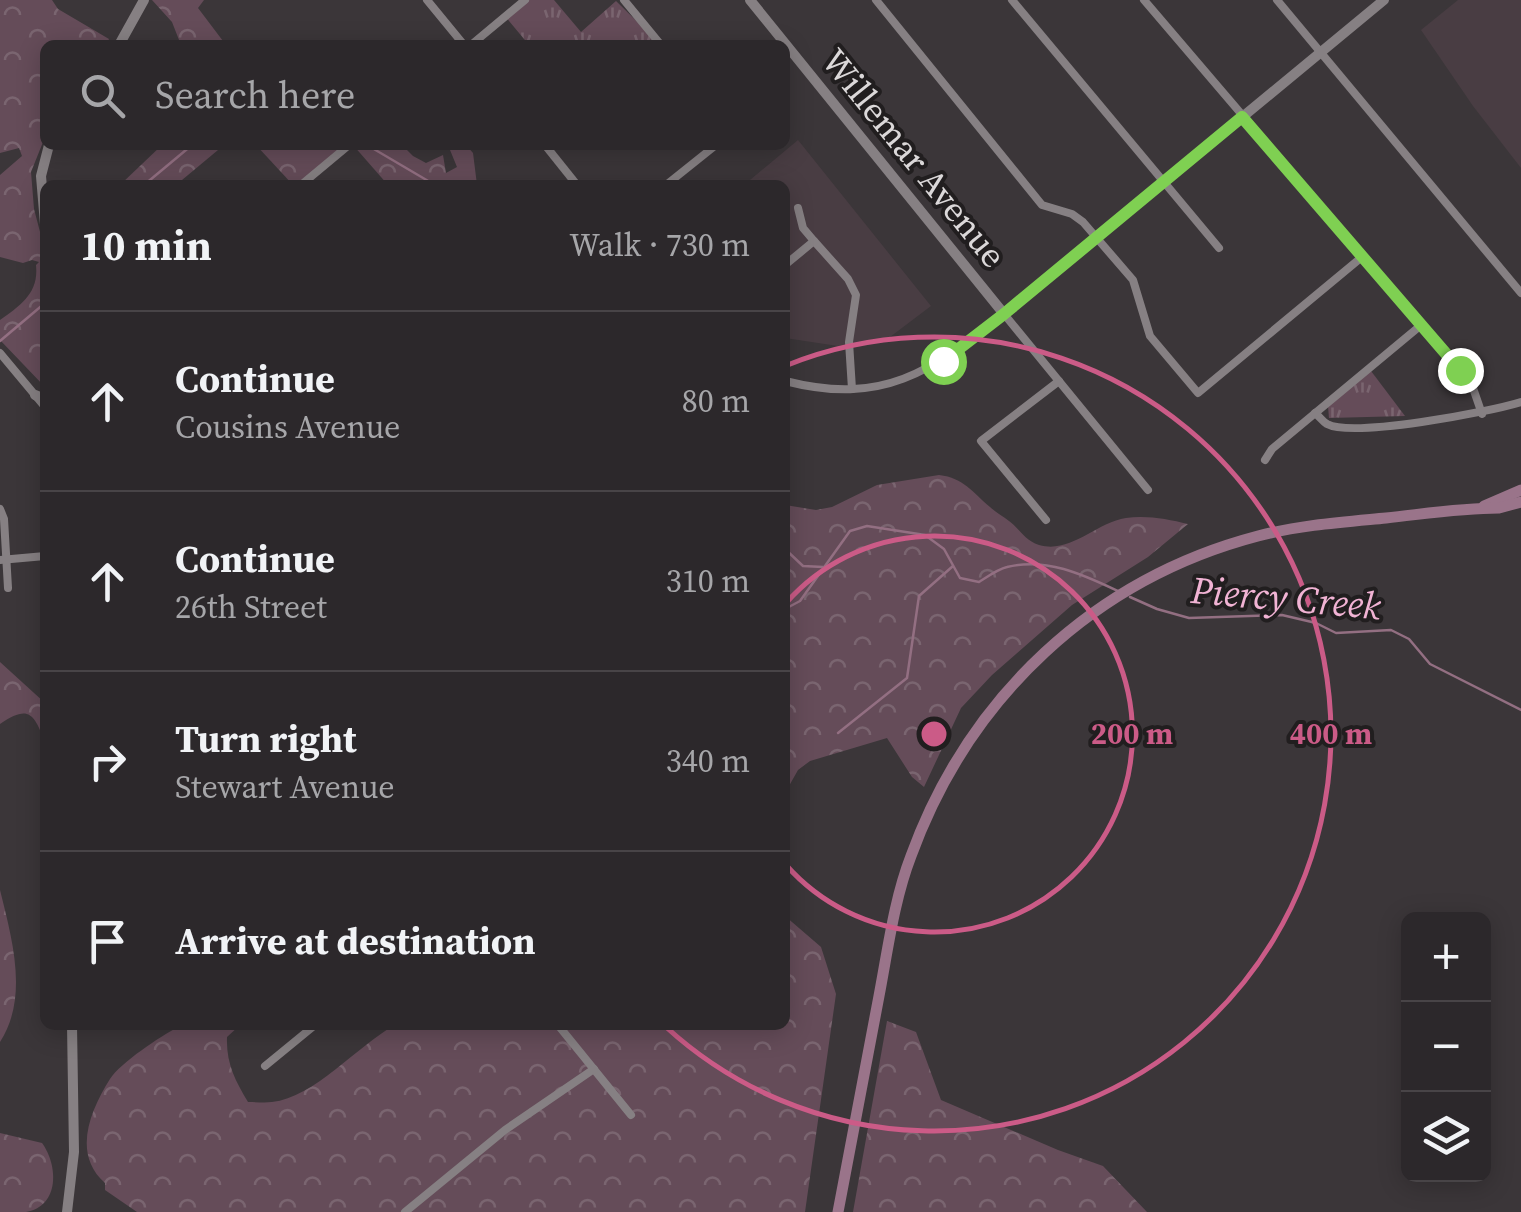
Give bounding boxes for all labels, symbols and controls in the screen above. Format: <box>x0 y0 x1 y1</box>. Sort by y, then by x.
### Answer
street label: Willemar Avenue <box>811 38 1017 278</box>
search box <box>40 40 790 150</box>
icon: search <box>75 68 130 123</box>
text: Search here <box>155 69 355 121</box>
text: 10 min <box>80 216 212 274</box>
text: Walk · 730 m <box>569 223 750 267</box>
route start <box>921 339 967 385</box>
route end <box>1438 348 1484 394</box>
text: Continue <box>175 353 335 405</box>
icon: ahead <box>80 374 135 429</box>
text: 80 m <box>682 379 750 423</box>
text: Cousins Avenue <box>175 405 400 449</box>
text: Continue <box>175 533 335 585</box>
icon: ahead <box>80 554 135 609</box>
text: 310 m <box>666 559 750 603</box>
water label: Piercy Creek <box>1188 564 1383 632</box>
text: 26th Street <box>175 585 327 629</box>
text: Turn right <box>175 713 357 765</box>
text: 200 m <box>1091 713 1173 754</box>
text: 400 m <box>1290 713 1372 754</box>
centre of rings <box>916 716 952 752</box>
icon: right <box>80 734 135 789</box>
text: 340 m <box>666 739 750 783</box>
text: Stewart Avenue <box>175 765 395 809</box>
map controls <box>1401 912 1491 1182</box>
button: + <box>1401 912 1491 1002</box>
icon: arrive <box>80 914 135 969</box>
text: Arrive at destination <box>175 915 536 967</box>
button: − <box>1401 1002 1491 1092</box>
button: layers <box>1401 1092 1491 1182</box>

